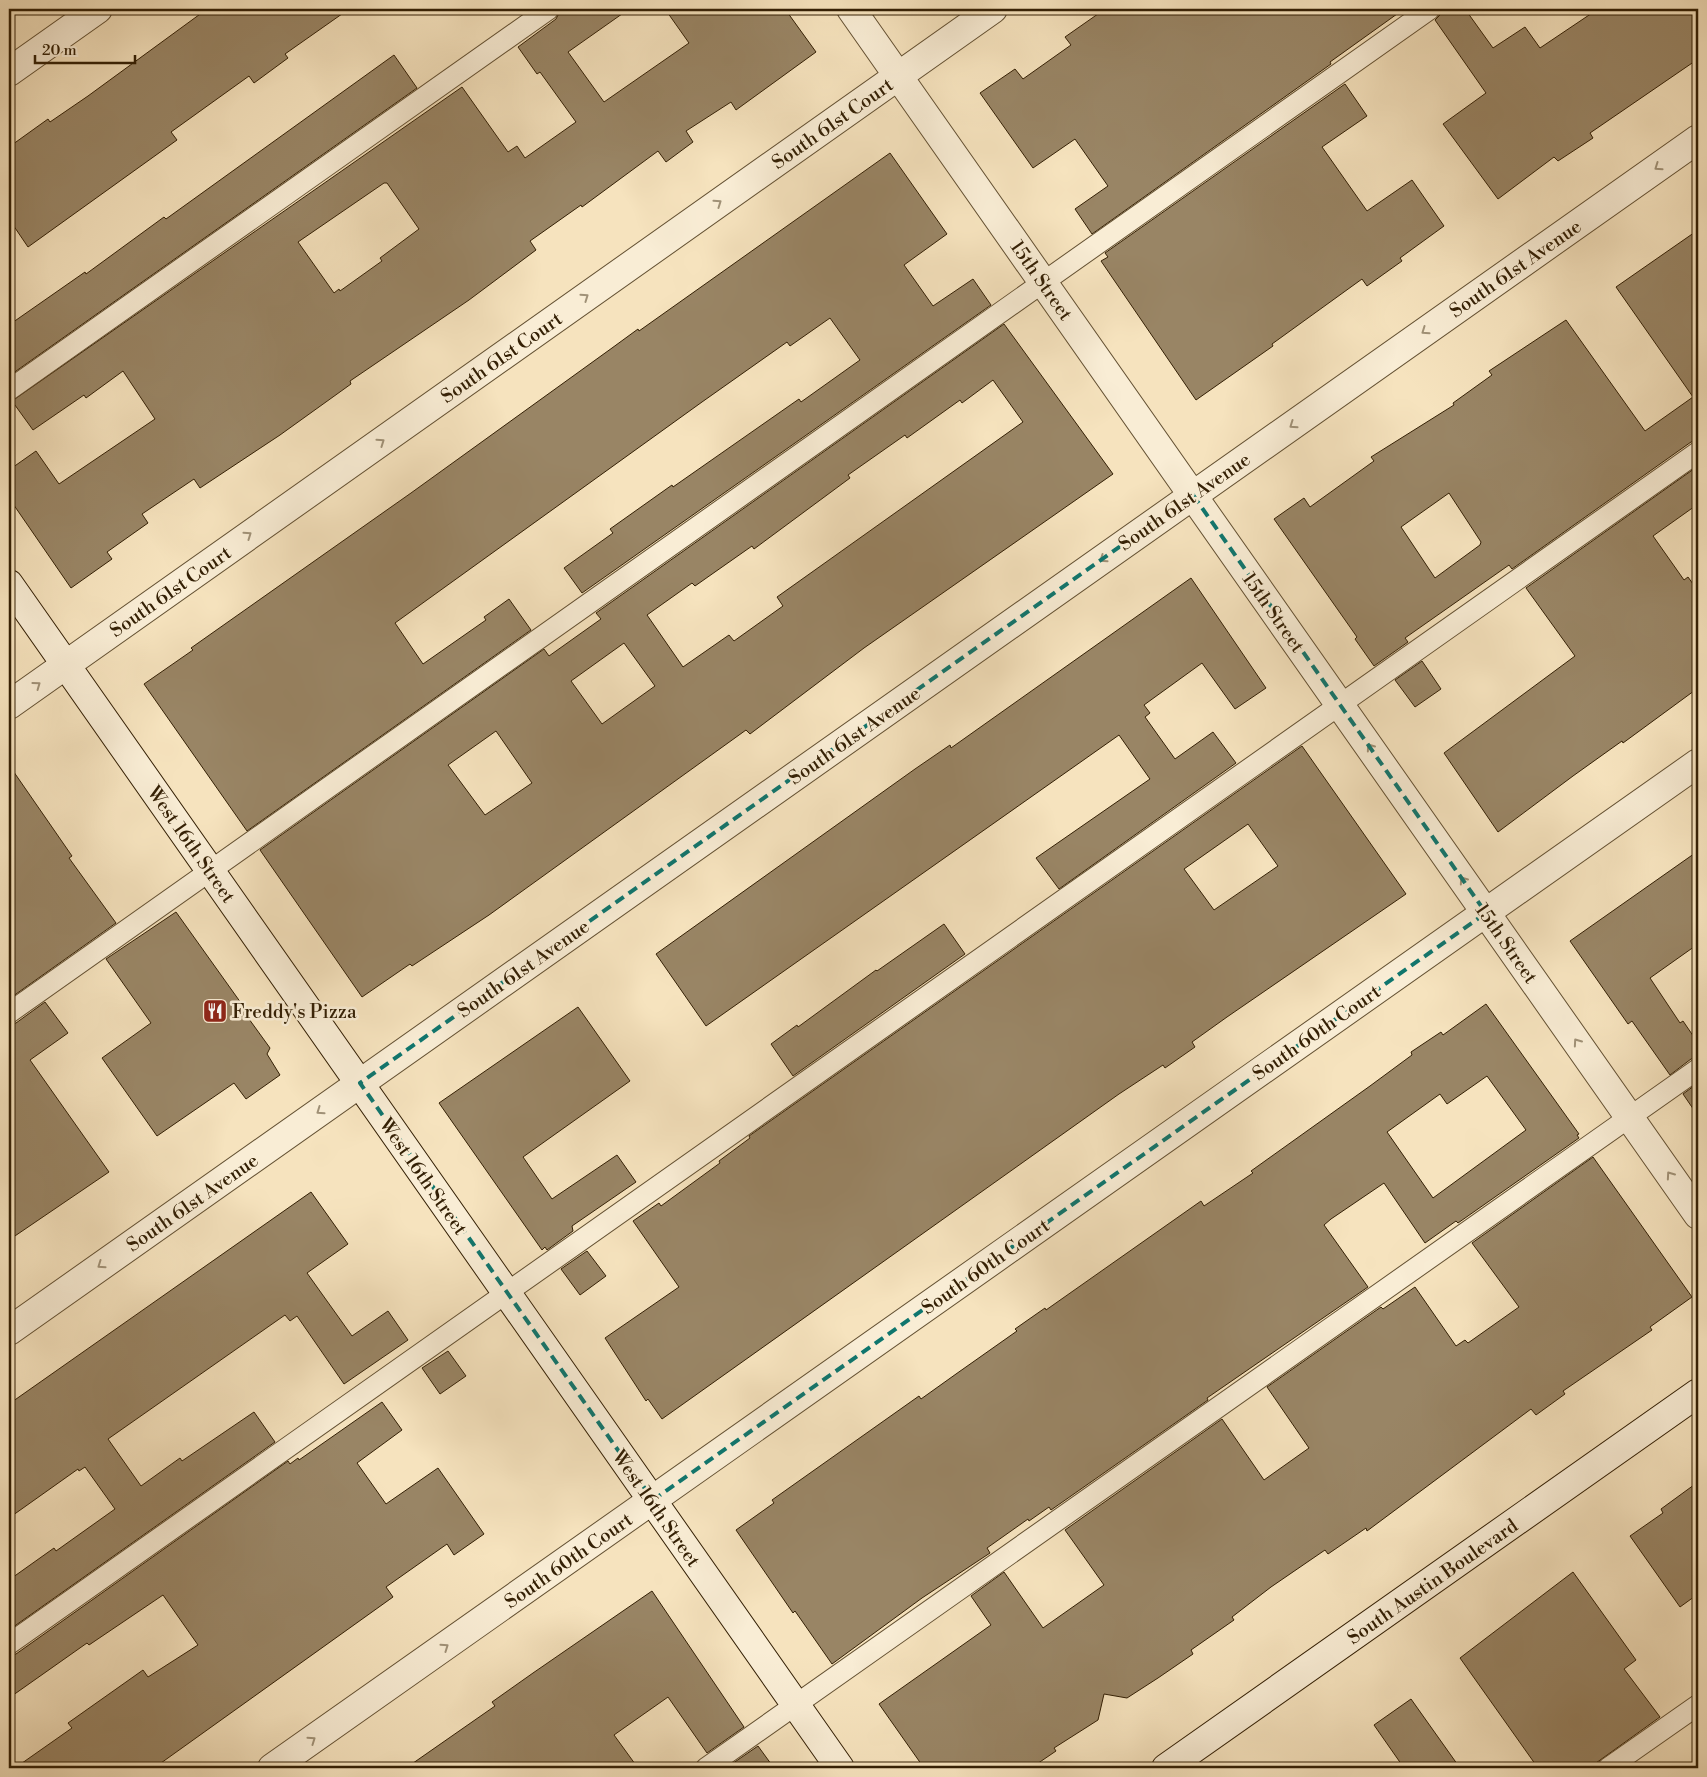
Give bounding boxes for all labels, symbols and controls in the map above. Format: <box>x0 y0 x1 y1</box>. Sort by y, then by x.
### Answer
scale bar <box>35 32 135 64</box>
text: 20 m <box>42 41 77 60</box>
street label: South 61st Court <box>767 73 898 175</box>
one-way arrow <box>1655 161 1664 170</box>
one-way arrow <box>712 200 722 209</box>
street label: South 61st Avenue <box>1445 214 1586 323</box>
street label: 15th Street <box>1005 236 1078 326</box>
one-way arrow <box>579 294 589 303</box>
street label: South 61st Court <box>436 307 567 409</box>
one-way arrow <box>1422 325 1431 334</box>
one-way arrow <box>1289 419 1299 428</box>
one-way arrow <box>375 439 384 447</box>
street label: South 61st Avenue <box>1114 447 1255 556</box>
one-way arrow <box>243 532 252 541</box>
street label: South 61st Court <box>105 541 236 643</box>
one-way arrow <box>1099 553 1109 562</box>
street label: 15th Street <box>1237 568 1310 658</box>
street label: South 61st Avenue <box>784 681 925 790</box>
one-way arrow <box>31 682 41 691</box>
one-way arrow <box>1367 744 1376 753</box>
street label: West 16th Street <box>141 781 241 908</box>
one-way arrow <box>1460 877 1469 886</box>
street label: 15th Street <box>1470 899 1543 989</box>
street label: South 61st Avenue <box>453 914 594 1023</box>
street label: South 60th Court <box>1248 980 1386 1086</box>
restaurant icon: Freddy's Pizza <box>202 998 228 1024</box>
place label: Freddy's Pizza <box>232 1000 357 1024</box>
one-way arrow <box>1574 1038 1583 1048</box>
one-way arrow <box>316 1105 326 1114</box>
street label: West 16th Street <box>373 1113 473 1240</box>
street label: South 61st Avenue <box>122 1148 263 1257</box>
one-way arrow <box>1667 1171 1676 1181</box>
street label: South 60th Court <box>917 1214 1055 1320</box>
one-way arrow <box>97 1259 107 1268</box>
street label: West 16th Street <box>606 1445 706 1572</box>
street label: South 60th Court <box>500 1508 638 1614</box>
street label: South Austin Boulevard <box>1343 1514 1523 1650</box>
one-way arrow <box>439 1644 449 1653</box>
one-way arrow <box>306 1737 316 1746</box>

